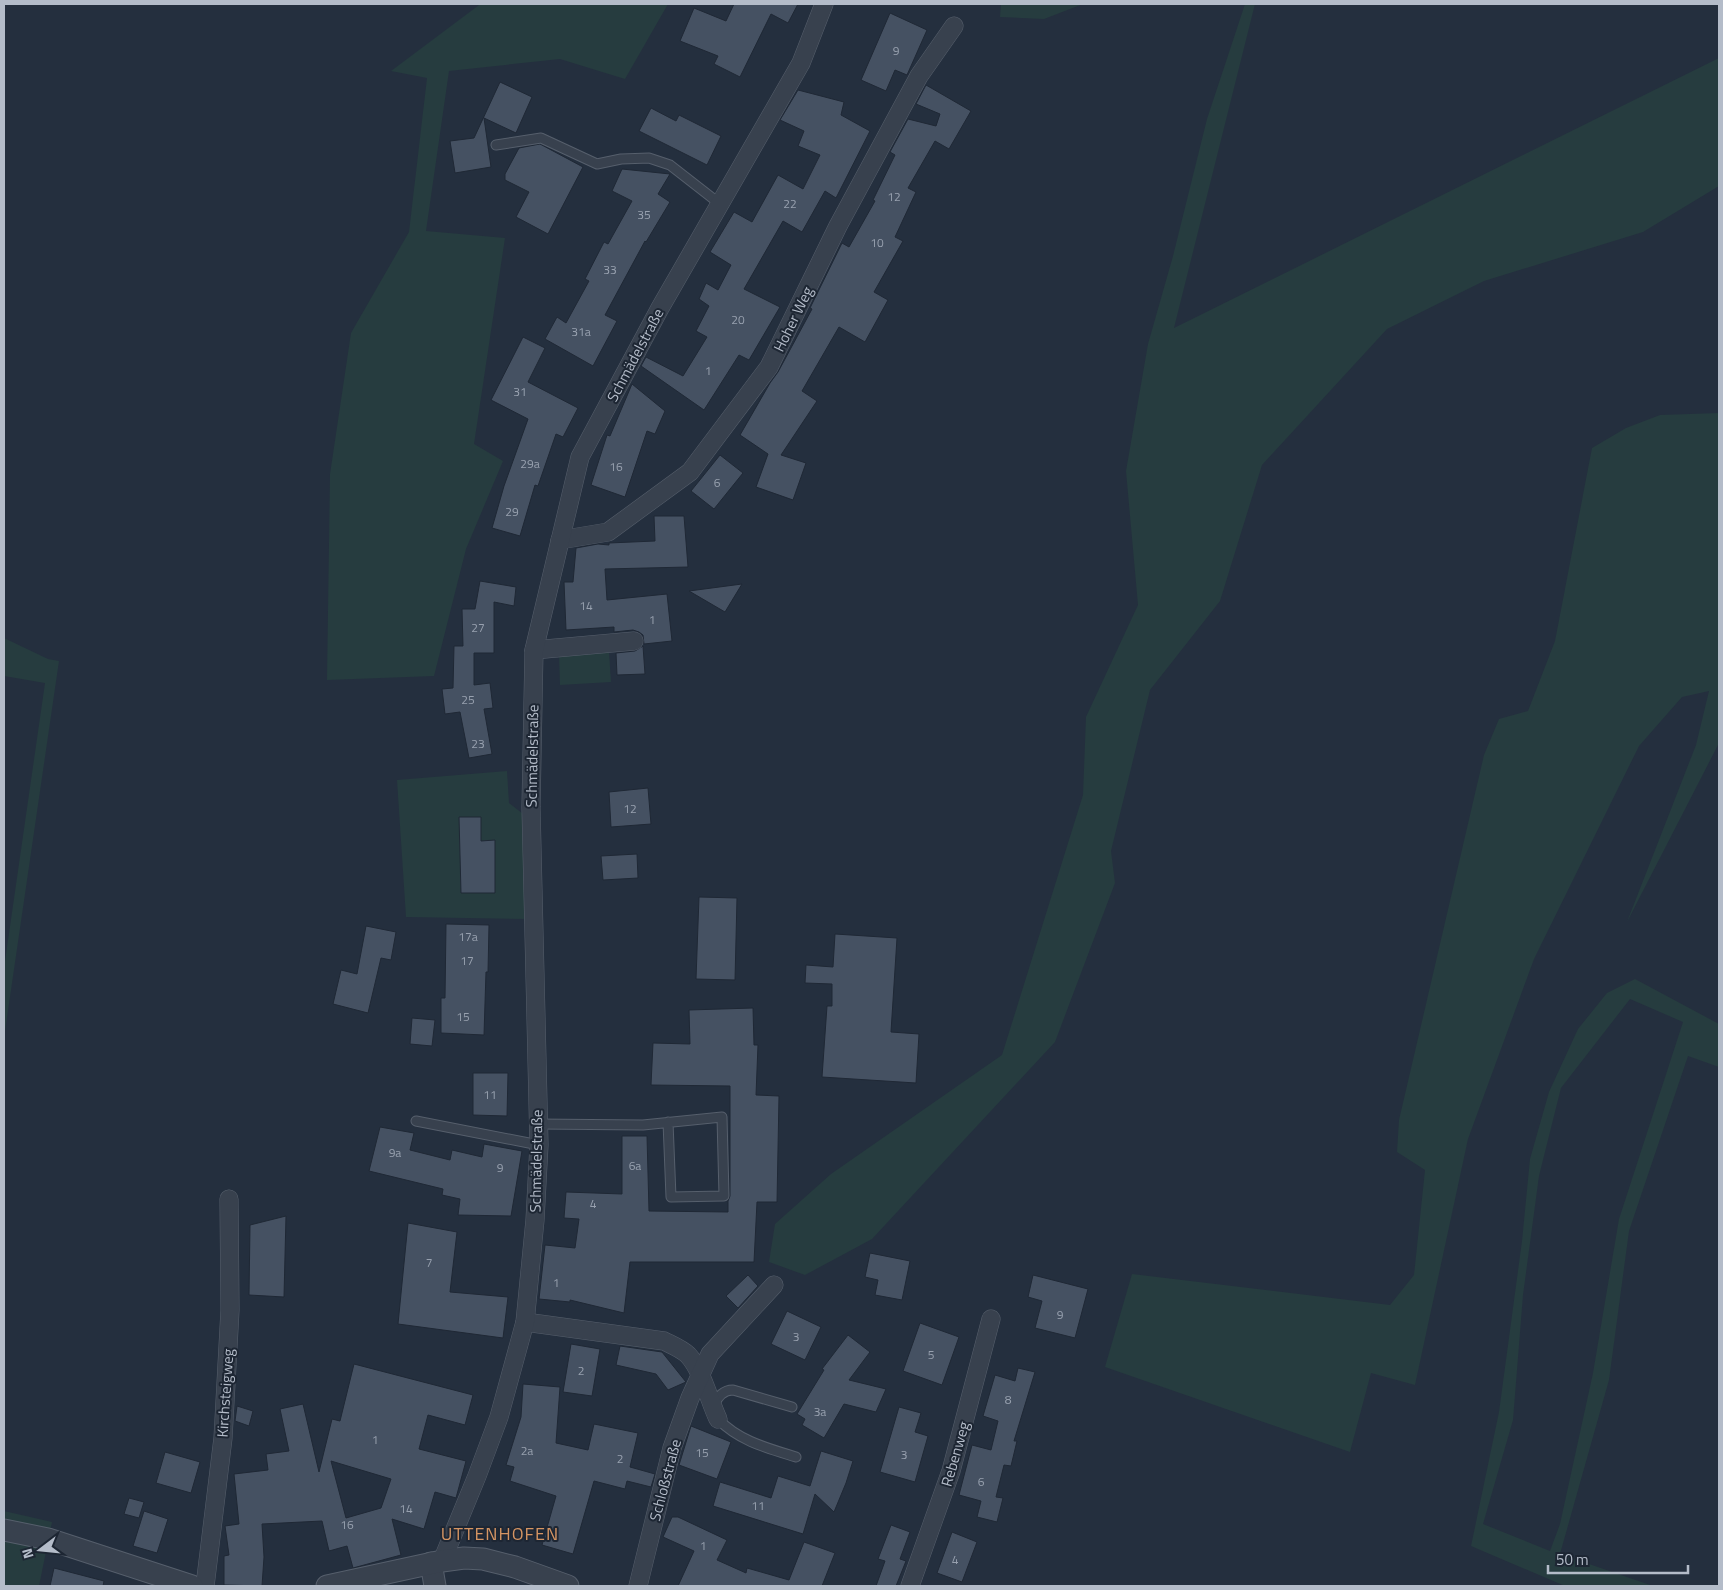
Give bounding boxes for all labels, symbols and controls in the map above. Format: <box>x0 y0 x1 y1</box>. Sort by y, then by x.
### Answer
house number: 9 <box>893 41 900 60</box>
house number: 12 <box>887 187 901 206</box>
house number: 22 <box>783 194 797 213</box>
house number: 35 <box>637 205 651 224</box>
house number: 10 <box>870 233 884 252</box>
house number: 33 <box>603 260 617 279</box>
street label: Hoher Weg <box>767 282 819 356</box>
street label: Schmädelstraße <box>601 304 669 406</box>
house number: 20 <box>731 310 745 329</box>
house number: 31a <box>571 322 591 341</box>
house number: 1 <box>705 361 711 380</box>
house number: 31 <box>513 382 527 401</box>
house number: 29a <box>520 454 540 473</box>
house number: 16 <box>609 457 623 476</box>
house number: 6 <box>714 473 721 492</box>
house number: 29 <box>505 502 519 521</box>
house number: 14 <box>579 596 593 615</box>
house number: 1 <box>649 610 655 629</box>
house number: 27 <box>471 618 485 637</box>
house number: 25 <box>461 690 475 709</box>
street label: Schmädelstraße <box>520 704 544 808</box>
house number: 23 <box>471 734 485 753</box>
house number: 12 <box>623 799 637 818</box>
house number: 17a <box>458 927 478 946</box>
house number: 17 <box>460 951 474 970</box>
house number: 15 <box>456 1007 470 1026</box>
house number: 11 <box>483 1085 497 1104</box>
street label: Schmädelstraße <box>524 1109 548 1213</box>
house number: 9a <box>389 1143 401 1162</box>
house number: 6a <box>629 1156 641 1175</box>
house number: 9 <box>497 1158 504 1177</box>
house number: 4 <box>590 1194 597 1213</box>
house number: 7 <box>426 1253 432 1272</box>
house number: 1 <box>553 1273 559 1292</box>
house number: 9 <box>1057 1305 1064 1324</box>
house number: 3 <box>793 1327 799 1346</box>
house number: 5 <box>928 1345 935 1364</box>
street label: Kirchsteigweg <box>210 1348 240 1438</box>
house number: 2 <box>578 1361 584 1380</box>
house number: 8 <box>1005 1390 1012 1409</box>
house number: 3a <box>814 1402 826 1421</box>
street label: Rebenweg <box>935 1418 975 1489</box>
house number: 1 <box>372 1430 378 1449</box>
street label: Schloßstraße <box>643 1437 687 1523</box>
house number: 2a <box>521 1441 533 1460</box>
house number: 15 <box>695 1443 709 1462</box>
house number: 3 <box>901 1445 907 1464</box>
house number: 2 <box>617 1449 623 1468</box>
house number: 6 <box>978 1472 985 1491</box>
house number: 11 <box>751 1496 765 1515</box>
house number: 14 <box>399 1499 413 1518</box>
house number: 16 <box>340 1515 354 1534</box>
district label: UTTENHOFEN <box>441 1520 559 1547</box>
north arrow <box>15 1525 65 1575</box>
house number: 1 <box>700 1536 706 1555</box>
scale bar <box>1548 1542 1688 1574</box>
text: N <box>16 1546 38 1561</box>
text: 50 m <box>1556 1548 1589 1571</box>
house number: 4 <box>952 1550 959 1569</box>

